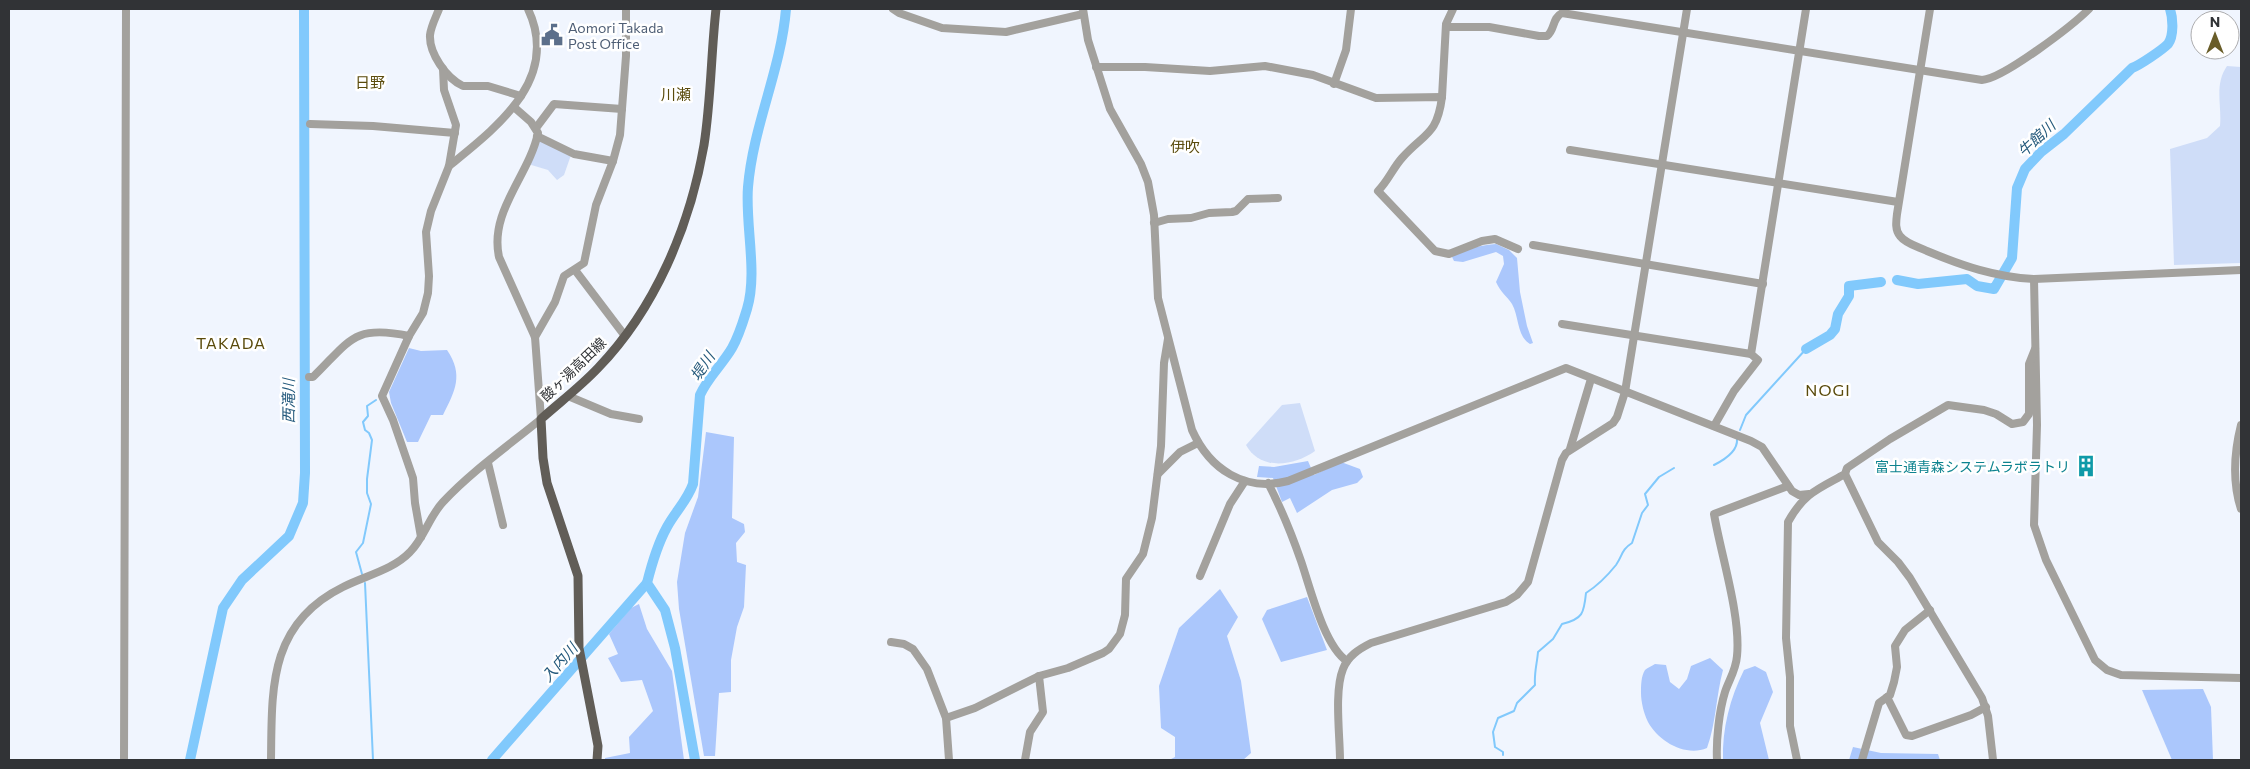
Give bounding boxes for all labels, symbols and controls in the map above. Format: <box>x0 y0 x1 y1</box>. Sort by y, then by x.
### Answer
north arrow <box>2190 10 2240 60</box>
text: N <box>2210 13 2220 30</box>
place label: Aomori Takada Post Office <box>568 19 664 52</box>
public building icon: Aomori Takada Post Office <box>539 22 565 48</box>
district label: 日野 <box>355 73 385 91</box>
district label: 川瀬 <box>661 85 691 103</box>
water label: 牛館川 <box>2013 115 2060 160</box>
district label: 伊吹 <box>1170 137 1200 155</box>
district label: TAKADA <box>196 333 266 352</box>
street label: 酸ヶ湯高田線 <box>537 334 609 404</box>
water label: 堤川 <box>686 347 719 383</box>
water label: 西滝川 <box>279 377 297 424</box>
district label: NOGI <box>1805 380 1851 399</box>
building icon: 富士通青森システムラボラトリ <box>2073 453 2099 479</box>
place label: 富士通青森システムラボラトリ <box>1875 458 2070 475</box>
water label: 入内川 <box>537 638 582 685</box>

